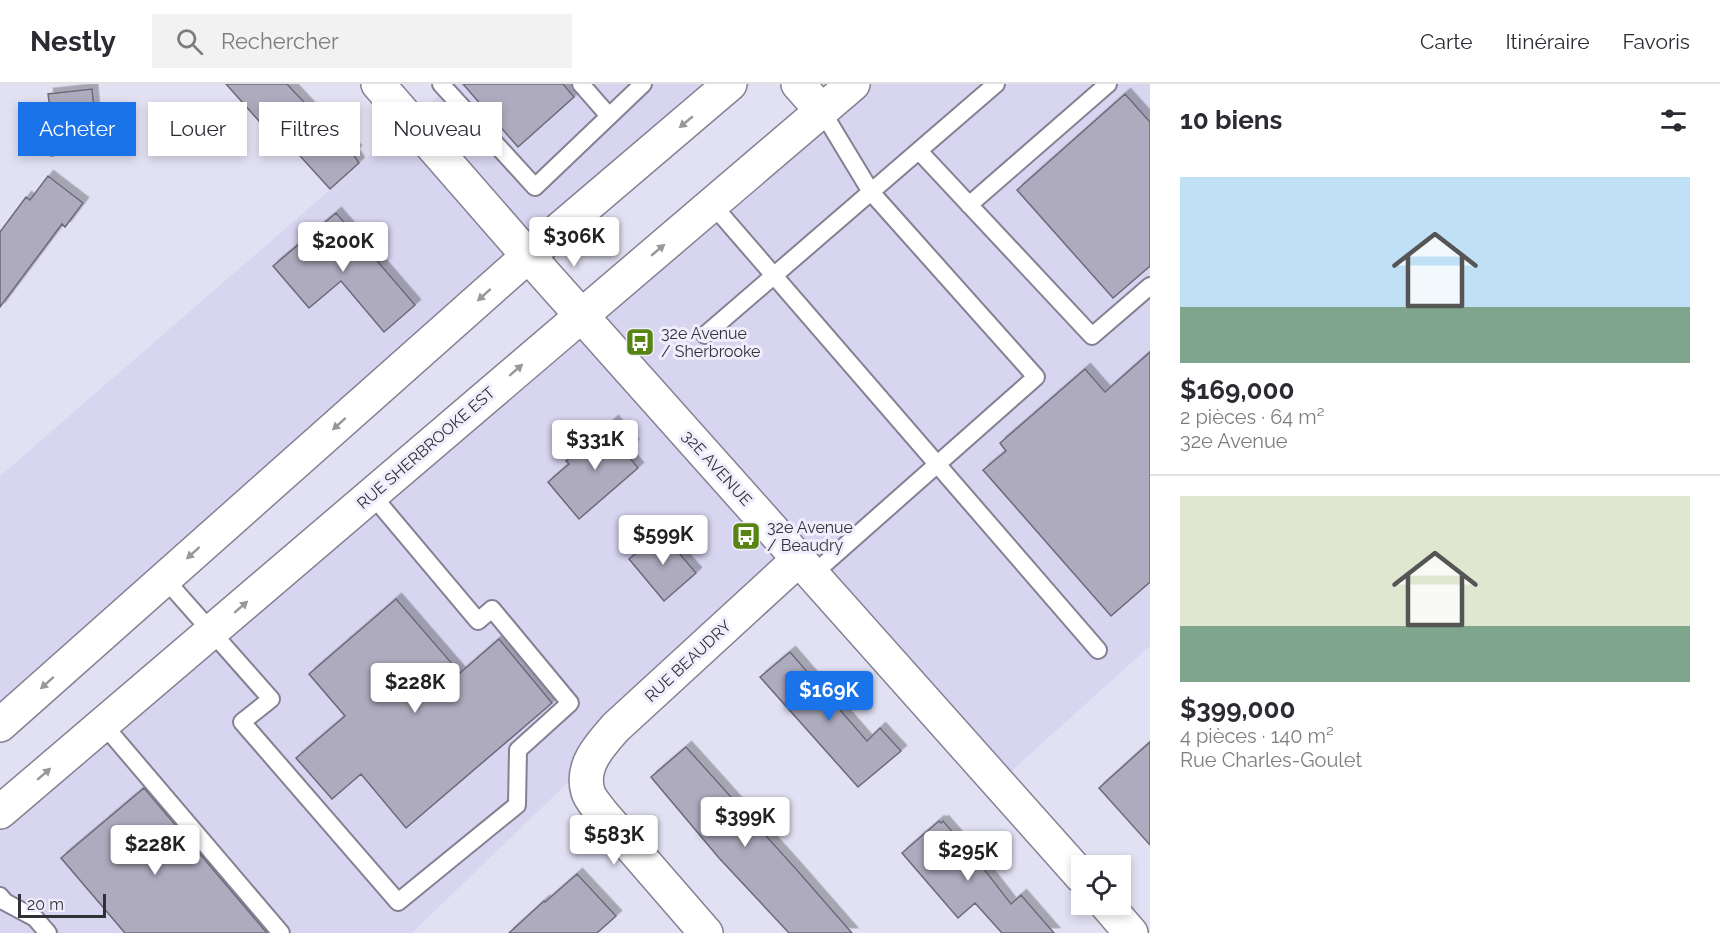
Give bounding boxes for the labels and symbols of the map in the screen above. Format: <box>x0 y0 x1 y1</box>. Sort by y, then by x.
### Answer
one-way arrow <box>679 115 694 128</box>
pin: $306K <box>532 217 616 268</box>
pin: $200K <box>301 222 385 273</box>
one-way arrow <box>650 244 665 257</box>
one-way arrow <box>477 288 492 302</box>
place label: 32e Avenue / Sherbrooke <box>661 324 761 361</box>
bus stop icon: 32e Avenue / Sherbrooke <box>624 326 656 358</box>
one-way arrow <box>508 364 523 377</box>
street label: RUE SHERBROOKE EST <box>353 383 499 513</box>
one-way arrow <box>331 417 346 431</box>
pin: $331K <box>553 420 637 471</box>
street label: 32E AVENUE <box>678 426 756 510</box>
pin: $599K <box>621 515 705 566</box>
place label: 32e Avenue / Beaudry <box>767 518 853 555</box>
bus stop icon: 32e Avenue / Beaudry <box>730 520 762 552</box>
one-way arrow <box>186 546 201 559</box>
one-way arrow <box>233 601 248 614</box>
street label: RUE BEAUDRY <box>641 616 735 706</box>
pin: $228K <box>373 663 457 714</box>
pin: $169K <box>787 671 871 722</box>
one-way arrow <box>40 676 55 689</box>
one-way arrow <box>36 768 51 781</box>
pin: $399K <box>703 797 787 848</box>
pin: $583K <box>572 815 656 866</box>
pin: $228K <box>113 825 197 876</box>
pin: $295K <box>926 831 1010 882</box>
scale bar <box>18 891 106 918</box>

